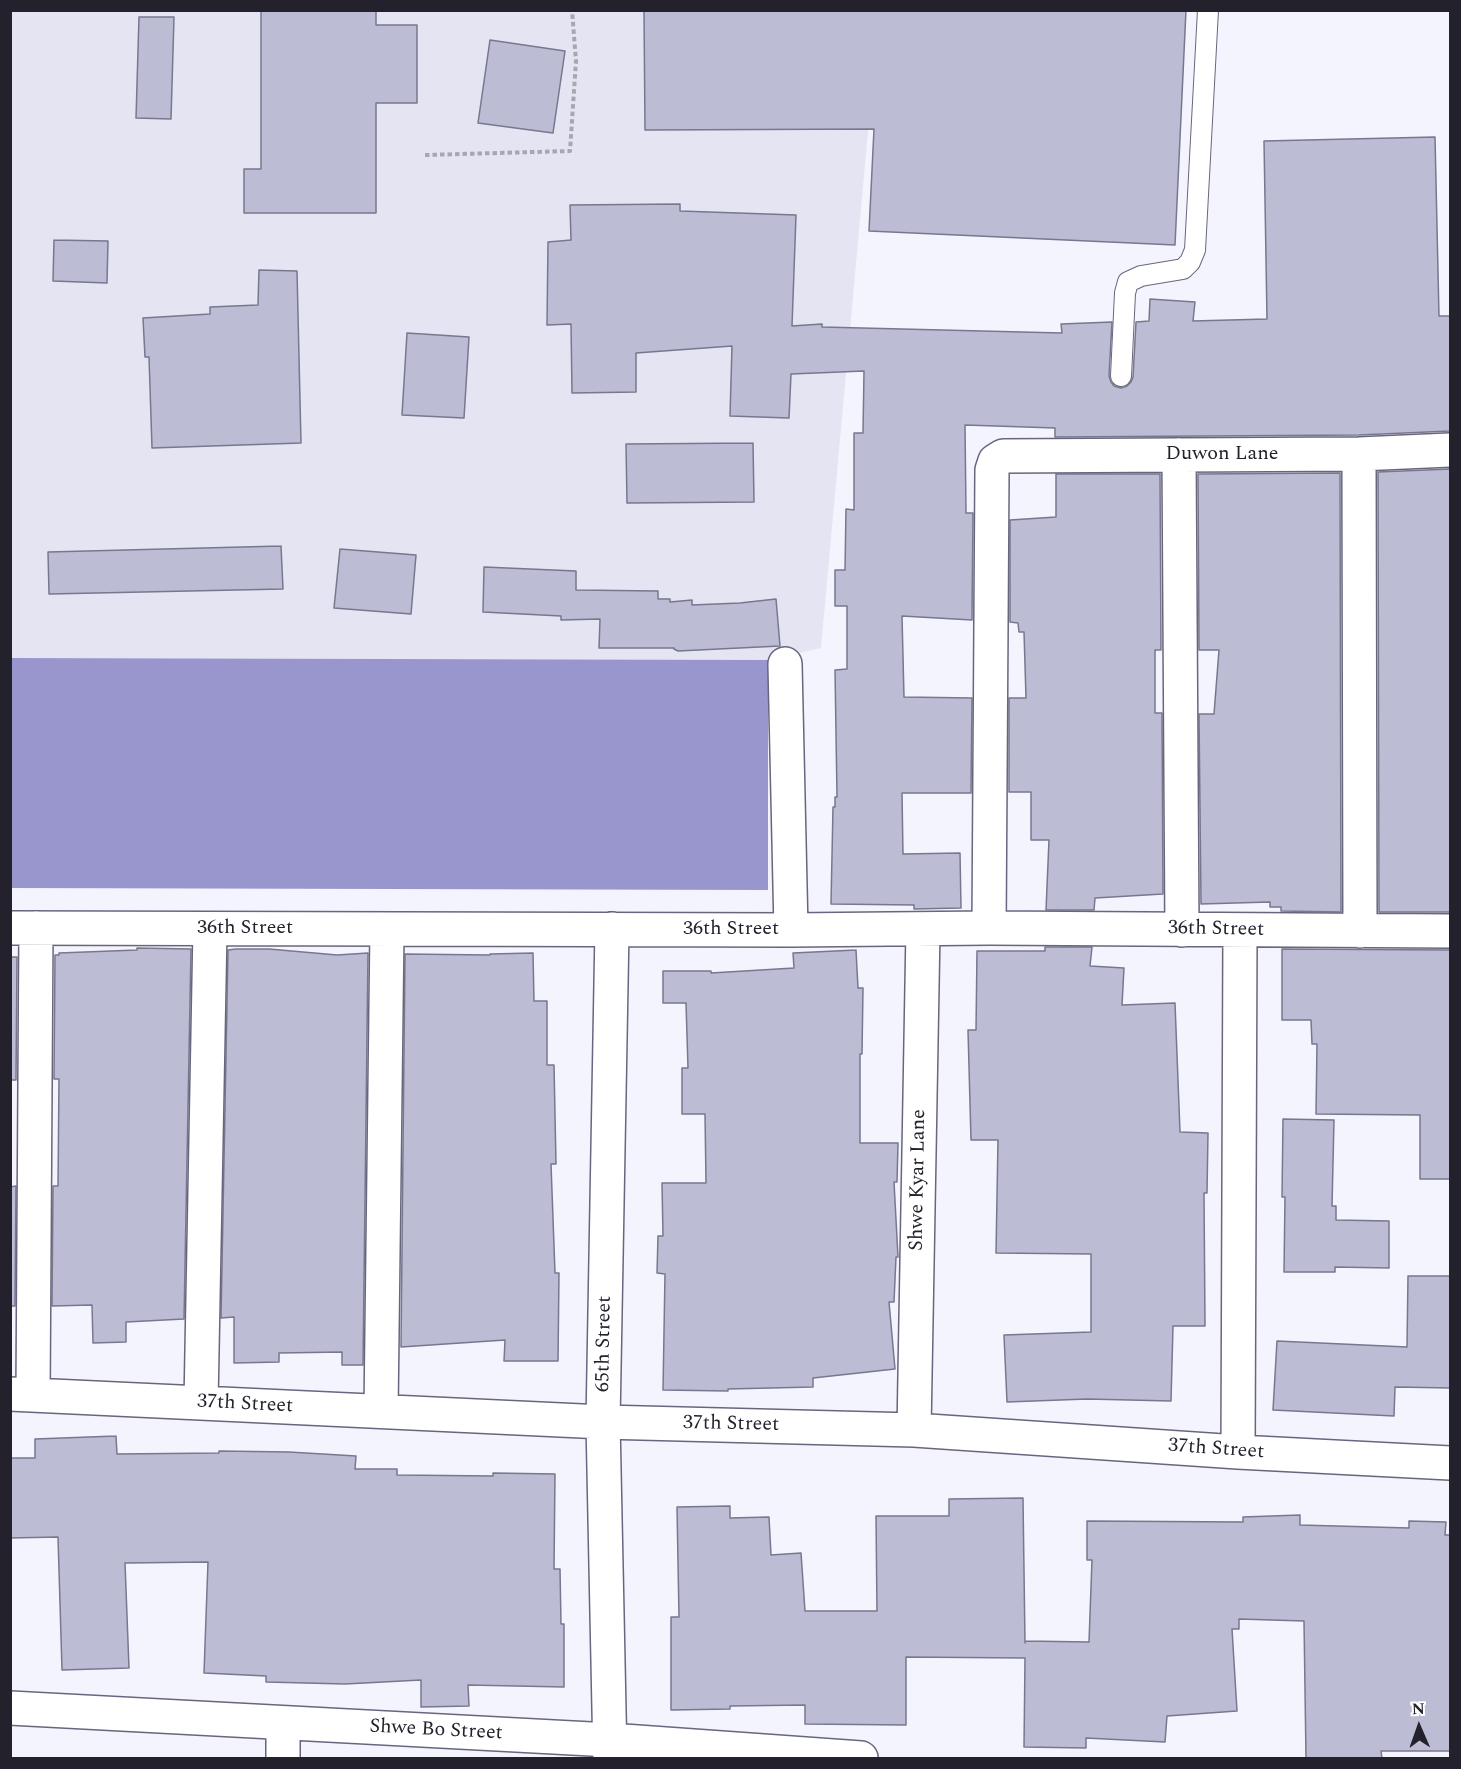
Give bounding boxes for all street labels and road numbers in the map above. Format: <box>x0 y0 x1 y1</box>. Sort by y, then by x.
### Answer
street label: Duwon Lane <box>1166 443 1278 467</box>
street label: 36th Street <box>197 917 293 941</box>
street label: 36th Street <box>1168 917 1264 943</box>
street label: 36th Street <box>683 918 779 942</box>
street label: Shwe Kyar Lane <box>906 1109 932 1251</box>
street label: 65th Street <box>592 1296 618 1392</box>
street label: 37th Street <box>196 1390 294 1420</box>
street label: 37th Street <box>683 1412 779 1438</box>
street label: 37th Street <box>1167 1435 1265 1465</box>
street label: Shwe Bo Street <box>369 1716 503 1746</box>

